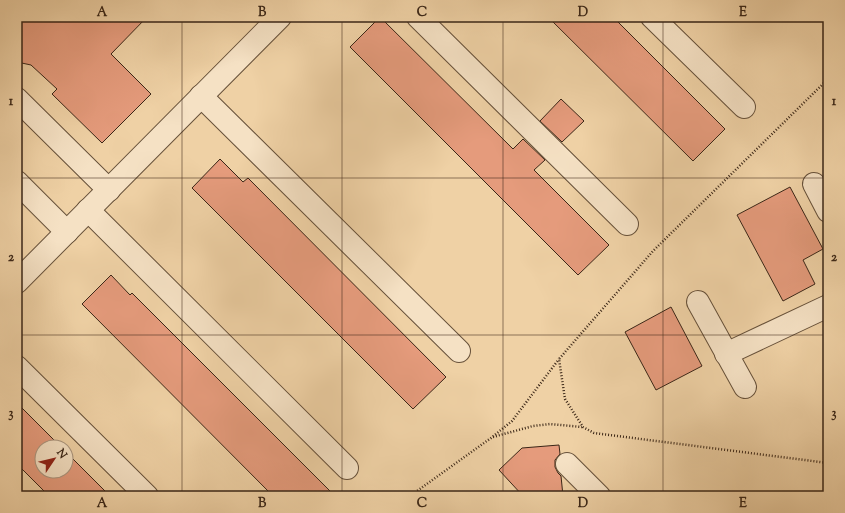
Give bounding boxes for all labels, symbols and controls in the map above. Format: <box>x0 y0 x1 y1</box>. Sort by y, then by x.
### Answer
text: A <box>97 4 108 22</box>
text: B <box>258 4 267 22</box>
text: C <box>417 4 427 22</box>
text: D <box>578 4 588 22</box>
text: E <box>739 4 747 22</box>
text: 1 <box>9 93 14 111</box>
text: 1 <box>832 93 837 111</box>
text: 2 <box>8 249 15 267</box>
text: 2 <box>831 249 838 267</box>
text: 3 <box>8 405 14 423</box>
text: 3 <box>831 405 837 423</box>
north arrow <box>34 439 74 479</box>
text: N <box>52 445 71 462</box>
text: A <box>97 495 108 513</box>
text: B <box>258 495 267 513</box>
text: C <box>417 495 427 513</box>
text: D <box>578 495 588 513</box>
text: E <box>739 495 747 513</box>

